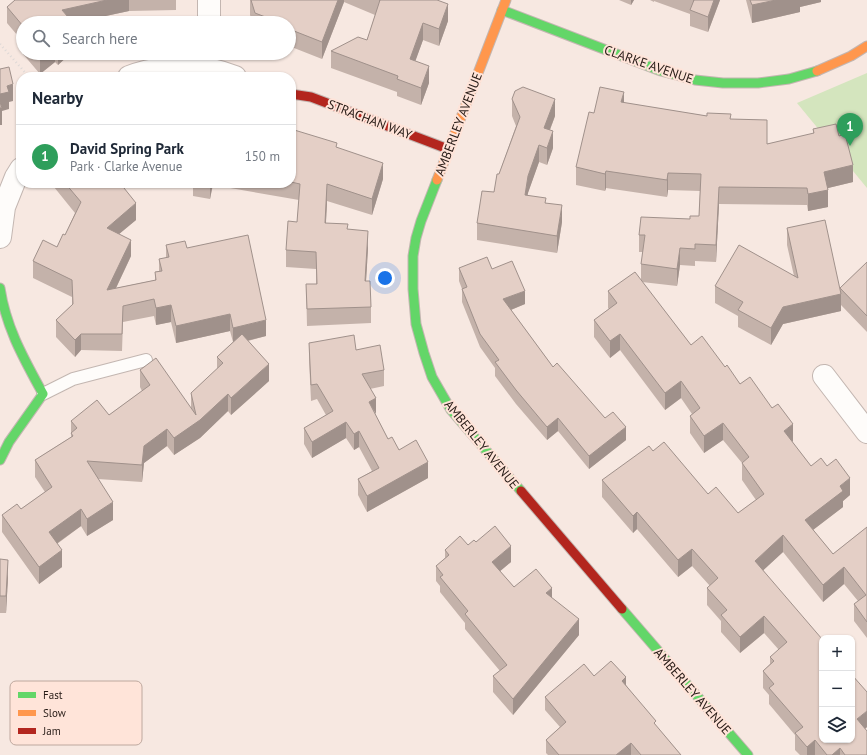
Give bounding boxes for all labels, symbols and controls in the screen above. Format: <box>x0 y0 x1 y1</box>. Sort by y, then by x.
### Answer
search box <box>16 16 296 60</box>
icon: search <box>30 27 52 49</box>
text: Search here <box>62 29 138 48</box>
street label: CLARKE AVENUE <box>602 41 696 88</box>
street label: AMBERLEY AVENUE <box>431 70 486 178</box>
text: Nearby <box>32 87 83 109</box>
street label: STRACHAN WAY <box>325 96 415 144</box>
pin: 1 <box>837 113 863 146</box>
text: David Spring Park <box>70 139 184 158</box>
text: 1 <box>41 148 49 165</box>
text: 150 m <box>245 148 280 165</box>
text: Park · Clarke Avenue <box>70 158 182 175</box>
your location <box>375 268 395 288</box>
street label: AMBERLEY AVENUE <box>441 396 523 492</box>
map controls <box>819 635 855 743</box>
button: + <box>819 635 855 671</box>
street label: AMBERLEY AVENUE <box>650 644 735 738</box>
button: − <box>819 671 855 707</box>
legend <box>10 681 142 745</box>
text: Fast <box>43 688 63 702</box>
text: Slow <box>43 706 66 720</box>
button: layers <box>819 707 855 743</box>
text: Jam <box>42 724 61 738</box>

